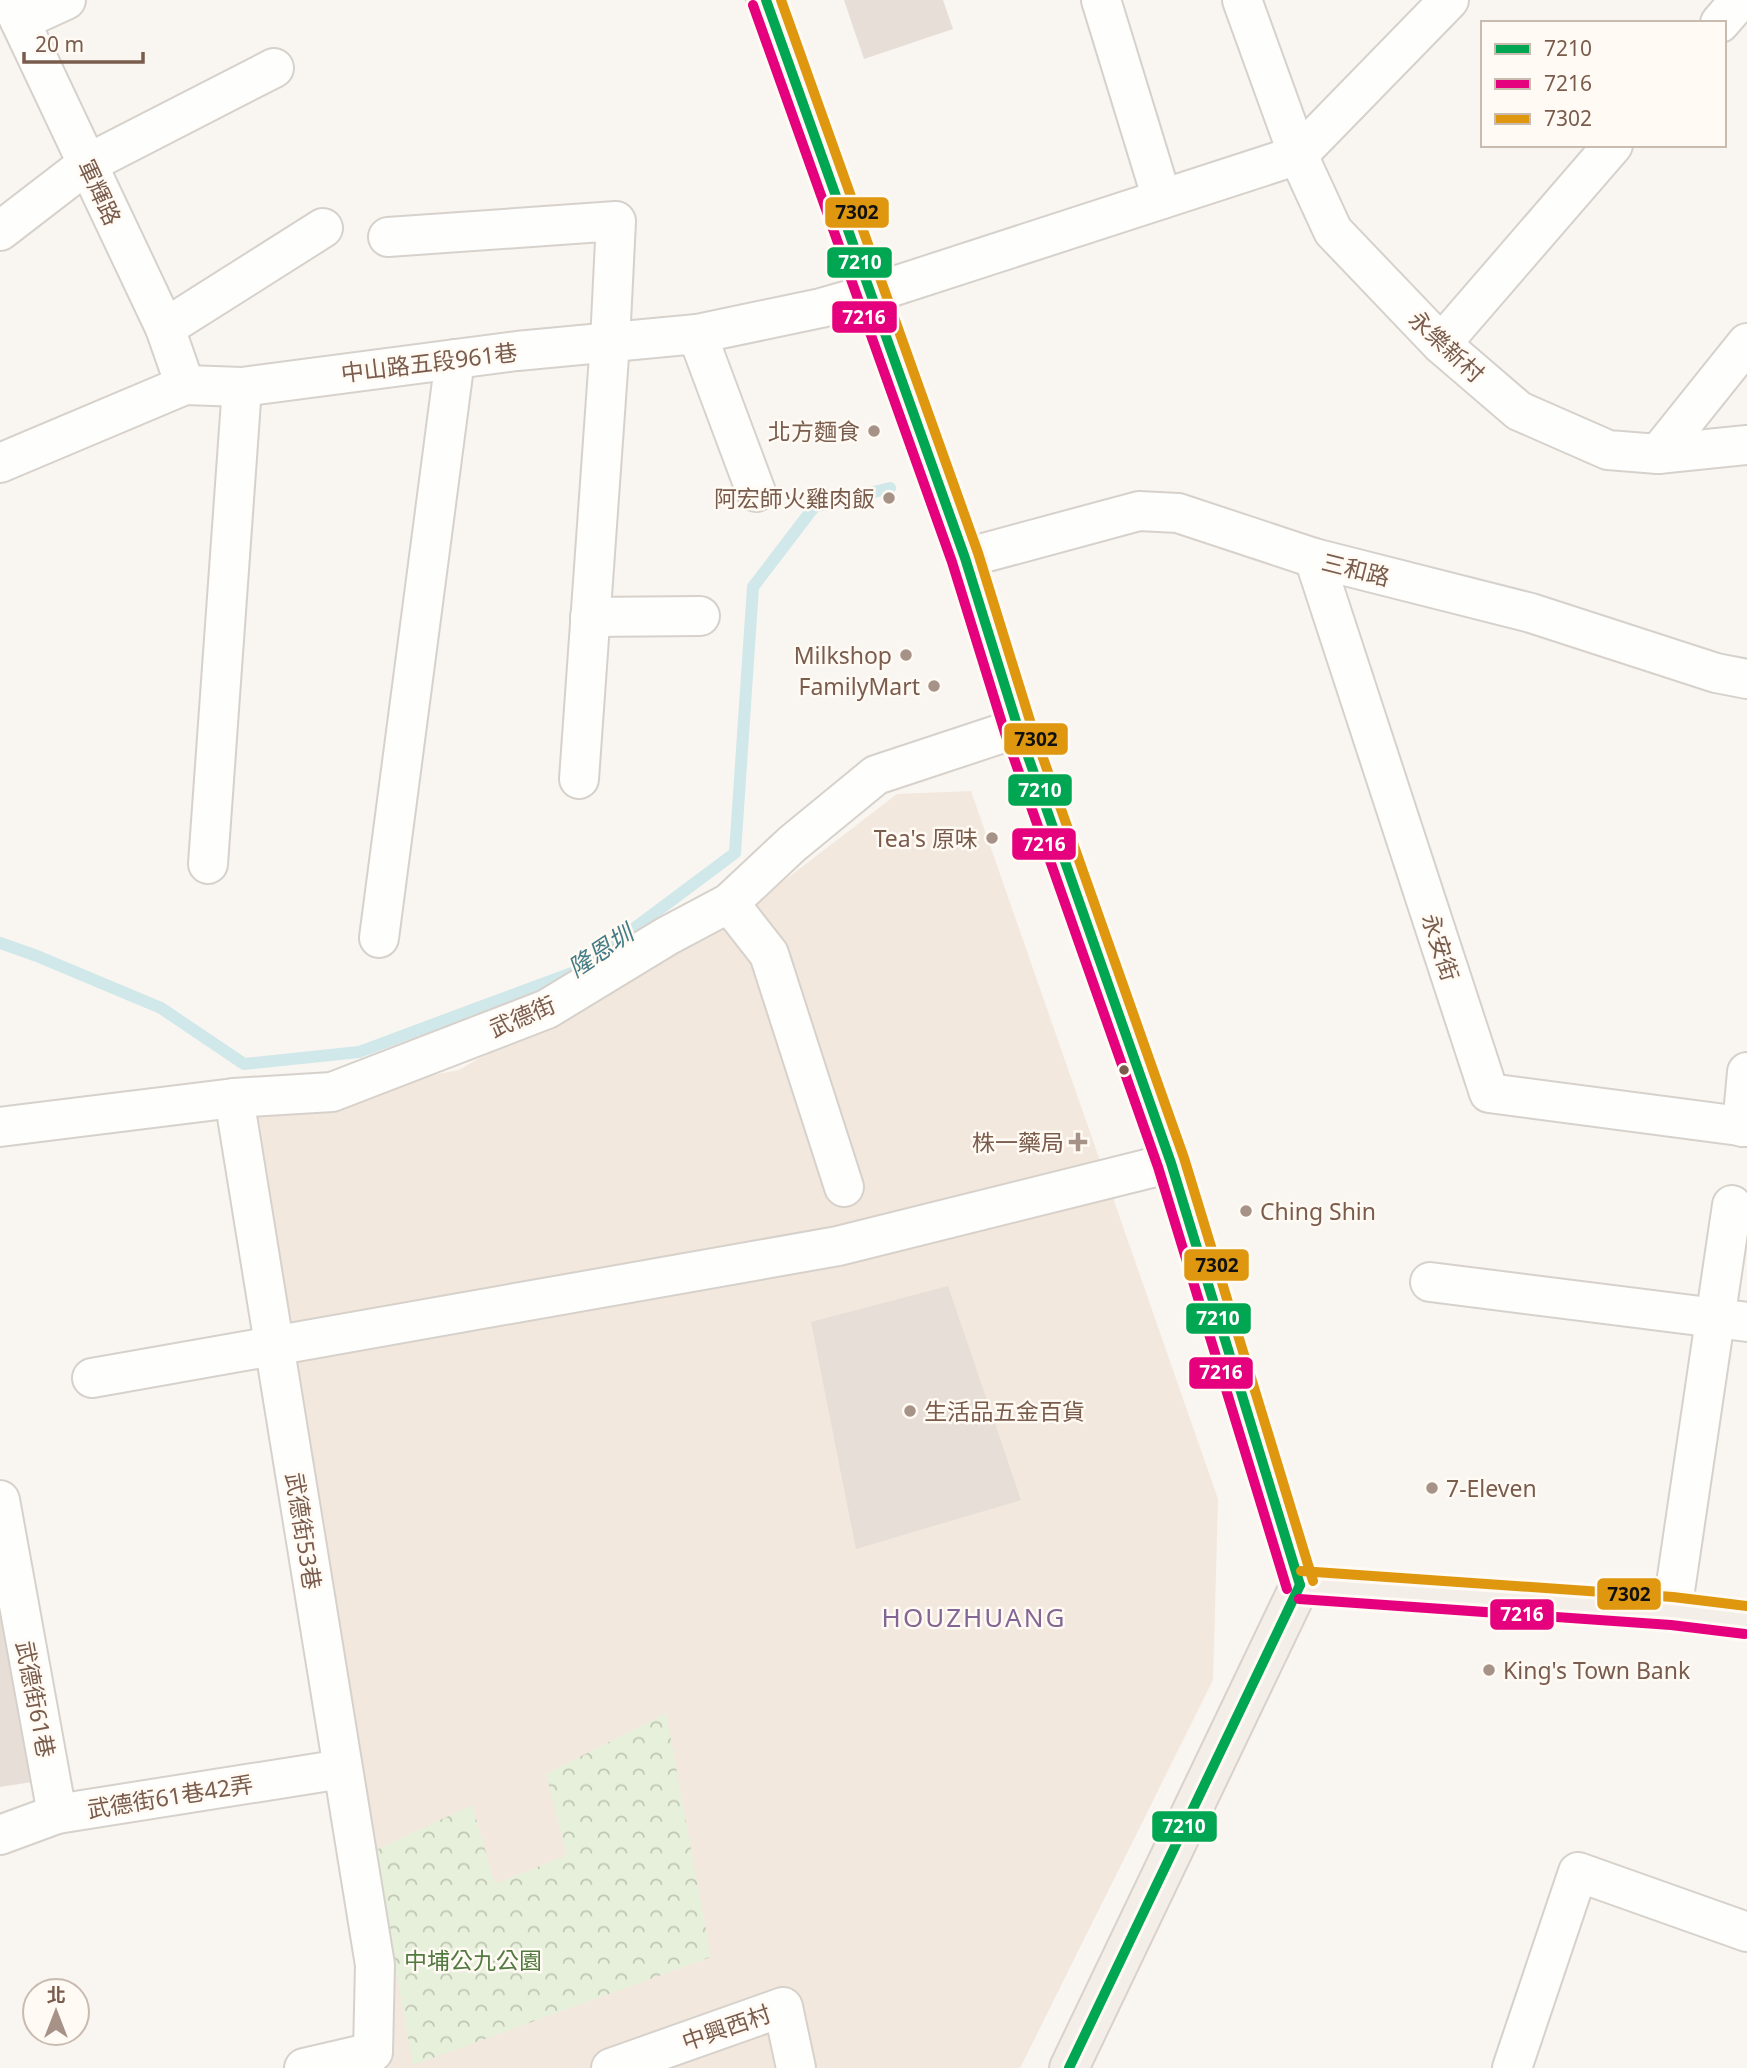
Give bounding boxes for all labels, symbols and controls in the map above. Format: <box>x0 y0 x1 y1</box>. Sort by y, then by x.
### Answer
scale bar <box>24 21 144 65</box>
legend <box>1481 21 1726 147</box>
text: 20 m <box>35 30 84 58</box>
text: 7210 <box>1544 34 1592 62</box>
text: 7216 <box>1544 69 1592 97</box>
text: 7302 <box>1544 104 1592 132</box>
street label: 軍輝路 <box>71 154 129 230</box>
line badge: 7302 <box>824 196 890 229</box>
text: 7302 <box>835 199 879 225</box>
line badge: 7210 <box>826 246 893 279</box>
text: 7210 <box>838 249 882 275</box>
line badge: 7216 <box>831 300 898 334</box>
street label: 永樂新村 <box>1402 303 1492 389</box>
text: 7216 <box>842 304 886 330</box>
street label: 中山路五段961巷 <box>339 335 519 389</box>
place label: 北方麵食 <box>768 415 860 447</box>
marker: 北方麵食 <box>866 423 882 439</box>
place label: 阿宏師火雞肉飯 <box>714 482 875 514</box>
marker: 阿宏師火雞肉飯 <box>881 490 897 506</box>
street label: 三和路 <box>1319 545 1393 593</box>
place label: Milkshop <box>794 639 892 671</box>
marker: Milkshop <box>898 647 914 663</box>
place label: FamilyMart <box>798 670 920 702</box>
marker: FamilyMart <box>926 678 942 694</box>
line badge: 7302 <box>1003 722 1069 756</box>
text: 7302 <box>1014 726 1058 752</box>
line badge: 7210 <box>1007 773 1073 807</box>
text: 7210 <box>1018 777 1062 803</box>
place label: Tea's 原味 <box>874 822 978 854</box>
line badge: 7216 <box>1011 827 1077 861</box>
marker: Tea's 原味 <box>984 830 1000 846</box>
text: 7216 <box>1022 831 1066 857</box>
street label: 永安街 <box>1415 909 1467 985</box>
water label: 隆恩圳 <box>561 915 642 984</box>
street label: 武德街 <box>484 988 560 1044</box>
unlabelled marker <box>1117 1063 1131 1077</box>
place label: 株一藥局 <box>972 1126 1064 1158</box>
marker: 株一藥局 <box>1070 1134 1086 1150</box>
place label: Ching Shin <box>1260 1195 1376 1227</box>
marker: Ching Shin <box>1238 1203 1254 1219</box>
line badge: 7302 <box>1183 1248 1250 1282</box>
text: 7302 <box>1195 1252 1239 1278</box>
line badge: 7210 <box>1185 1302 1252 1335</box>
text: 7210 <box>1196 1305 1240 1331</box>
line badge: 7216 <box>1188 1356 1254 1390</box>
text: 7216 <box>1199 1359 1243 1385</box>
place label: 生活品五金百貨 <box>924 1395 1085 1427</box>
marker: 生活品五金百貨 <box>902 1403 918 1419</box>
street label: 武德街53巷 <box>279 1470 329 1592</box>
place label: 7-Eleven <box>1446 1472 1537 1504</box>
marker: 7-Eleven <box>1424 1480 1440 1496</box>
line badge: 7302 <box>1596 1577 1662 1611</box>
text: 7302 <box>1607 1581 1651 1607</box>
line badge: 7216 <box>1489 1598 1555 1631</box>
district label: HOUZHUANG <box>882 1599 1066 1635</box>
text: 7216 <box>1500 1601 1544 1627</box>
street label: 武德街61巷 <box>9 1638 63 1760</box>
place label: King's Town Bank <box>1503 1654 1691 1686</box>
marker: King's Town Bank <box>1481 1662 1497 1678</box>
street label: 武德街61巷42弄 <box>85 1767 255 1825</box>
line badge: 7210 <box>1151 1810 1218 1843</box>
text: 7210 <box>1162 1813 1206 1839</box>
park label: 中埔公九公園 <box>404 1944 542 1976</box>
north arrow <box>21 1977 91 2047</box>
text: 北 <box>46 1982 66 2008</box>
street label: 中興西村 <box>677 1997 775 2057</box>

